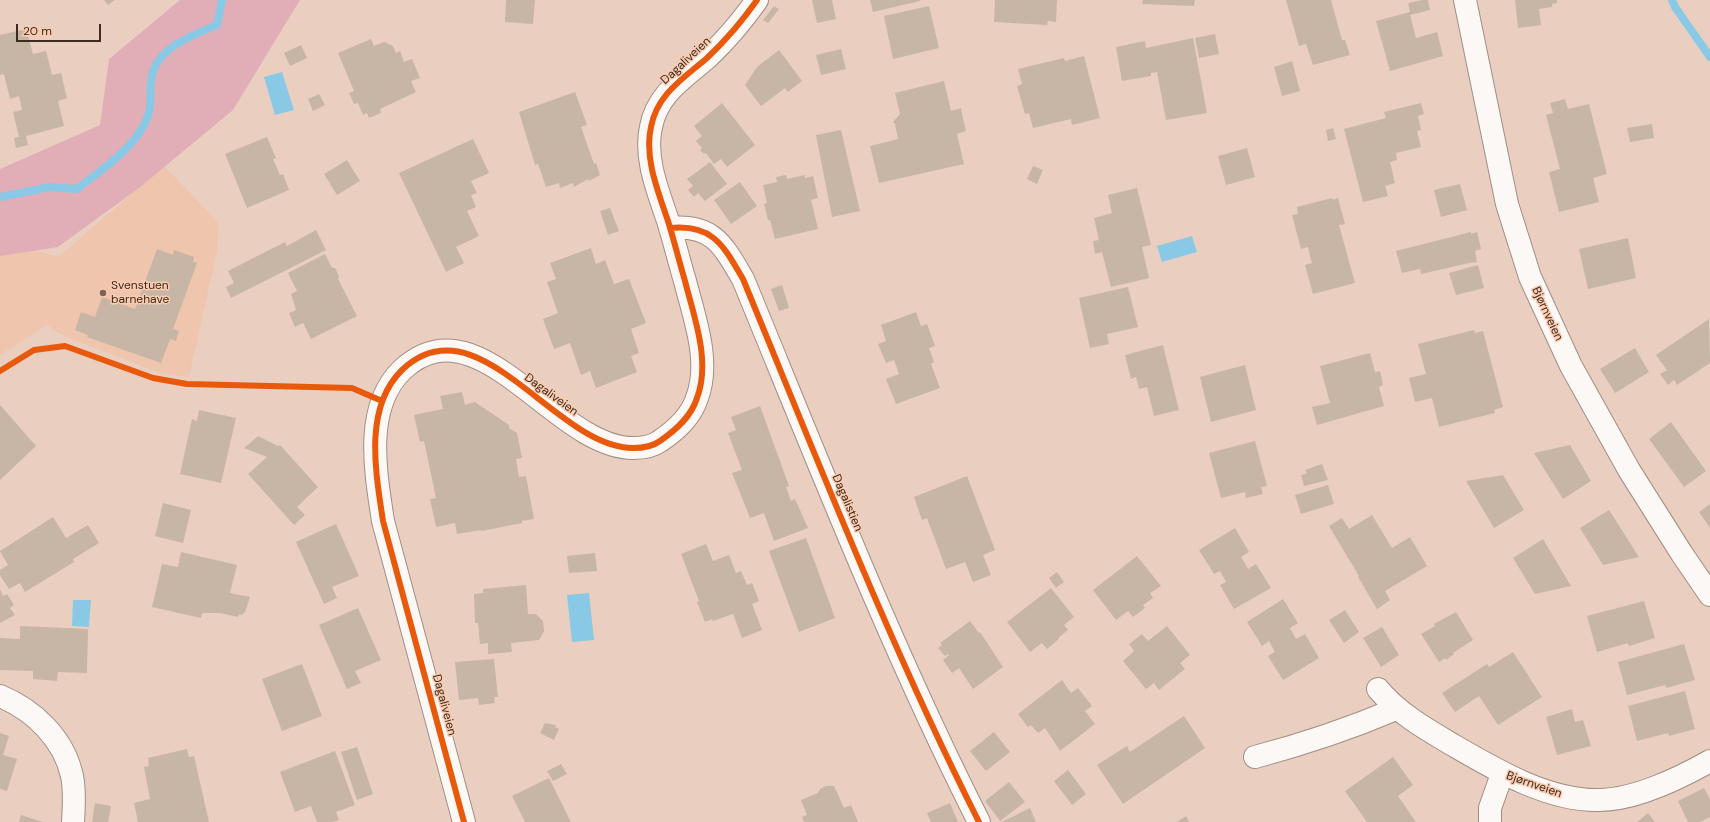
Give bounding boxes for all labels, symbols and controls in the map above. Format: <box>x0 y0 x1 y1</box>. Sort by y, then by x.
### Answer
scale bar <box>18 16 103 42</box>
text: 20 m <box>23 23 52 39</box>
street label: Dagaliveien <box>658 34 714 88</box>
place label: Svenstuen barnehave <box>111 279 169 307</box>
street label: Bjørnveien <box>1528 285 1566 343</box>
marker: Svenstuen barnehave <box>98 288 108 298</box>
street label: Dagaliveien <box>521 371 581 419</box>
street label: Dagalistien <box>829 472 865 534</box>
street label: Dagaliveien <box>429 673 459 737</box>
street label: Bjørnveien <box>1504 769 1564 801</box>

